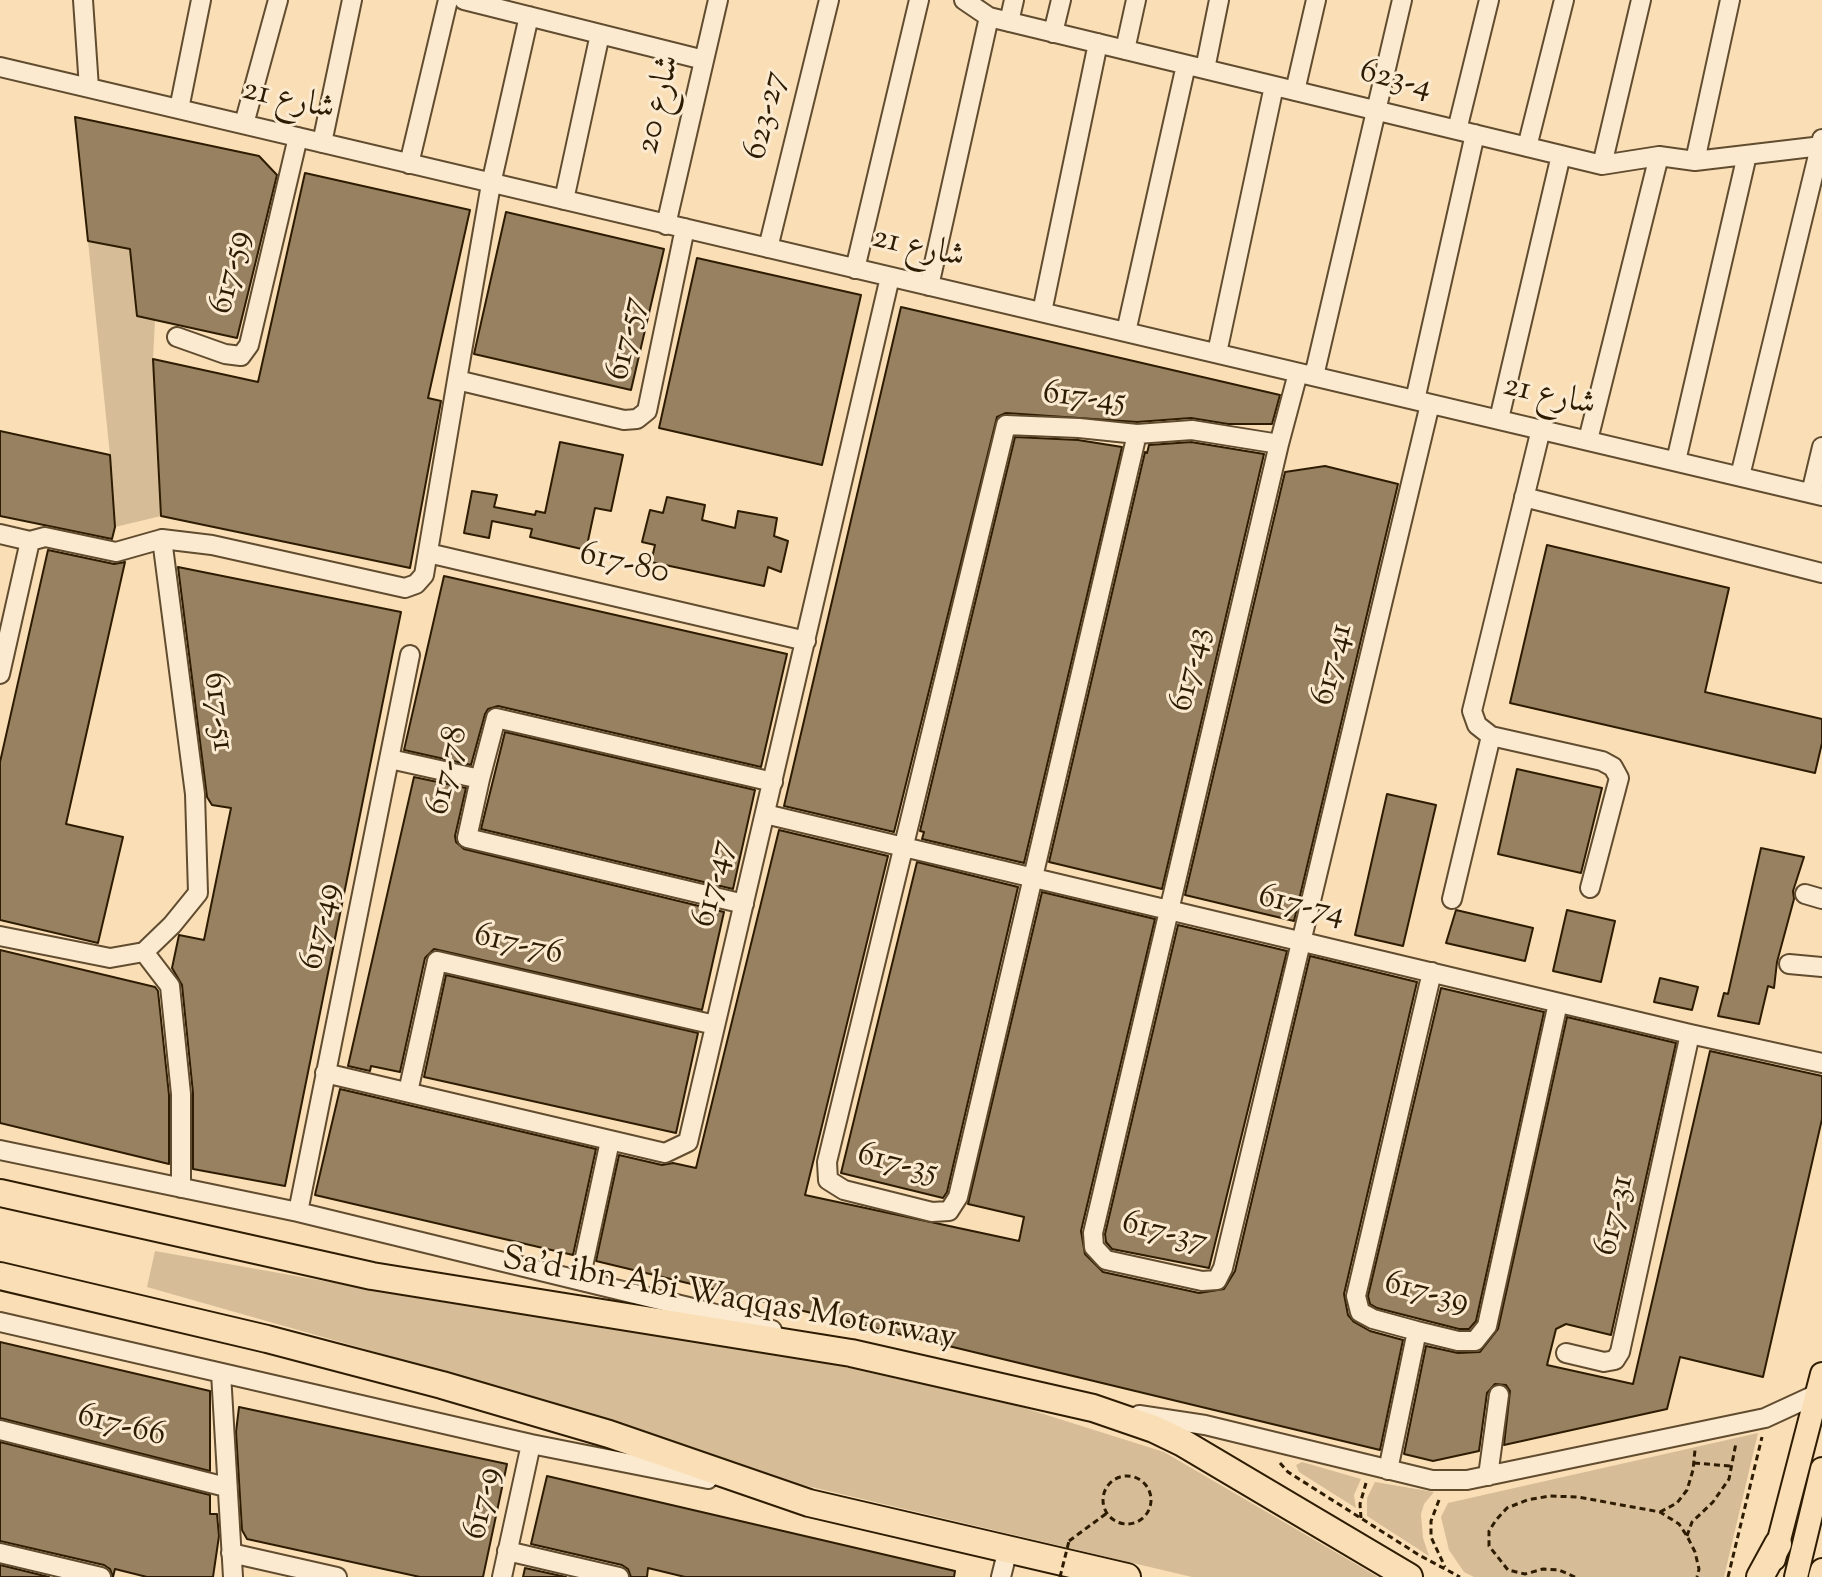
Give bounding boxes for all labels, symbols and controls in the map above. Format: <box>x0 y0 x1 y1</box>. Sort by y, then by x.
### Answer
street label: شارع 20 <box>630 52 692 158</box>
street label: 623-4 <box>1355 53 1435 111</box>
street label: 623-27 <box>737 67 799 165</box>
street label: شارع 21 <box>238 72 338 132</box>
street label: شارع 21 <box>868 220 968 280</box>
street label: 617-59 <box>204 227 262 319</box>
street label: 617-57 <box>600 293 658 385</box>
street label: شارع 21 <box>1499 368 1599 428</box>
street label: 617-45 <box>1041 375 1127 425</box>
street label: 617-80 <box>575 536 673 596</box>
street label: 617-41 <box>1305 620 1365 710</box>
street label: 617-43 <box>1164 624 1222 716</box>
street label: 617-51 <box>191 670 241 754</box>
street label: 617-78 <box>420 723 480 819</box>
street label: 617-47 <box>686 836 746 932</box>
street label: 617-74 <box>1254 878 1348 938</box>
street label: 617-49 <box>294 880 352 974</box>
street label: 617-76 <box>470 917 566 977</box>
street label: 617-35 <box>853 1136 941 1196</box>
street label: 617-31 <box>1588 1172 1646 1260</box>
street label: 617-37 <box>1117 1205 1211 1265</box>
street label: Sa'd ibn Abi Waqqas Motorway <box>499 1241 959 1361</box>
street label: 617-39 <box>1379 1265 1473 1325</box>
street label: 617-66 <box>72 1397 170 1459</box>
street label: 617-9 <box>457 1464 513 1544</box>

